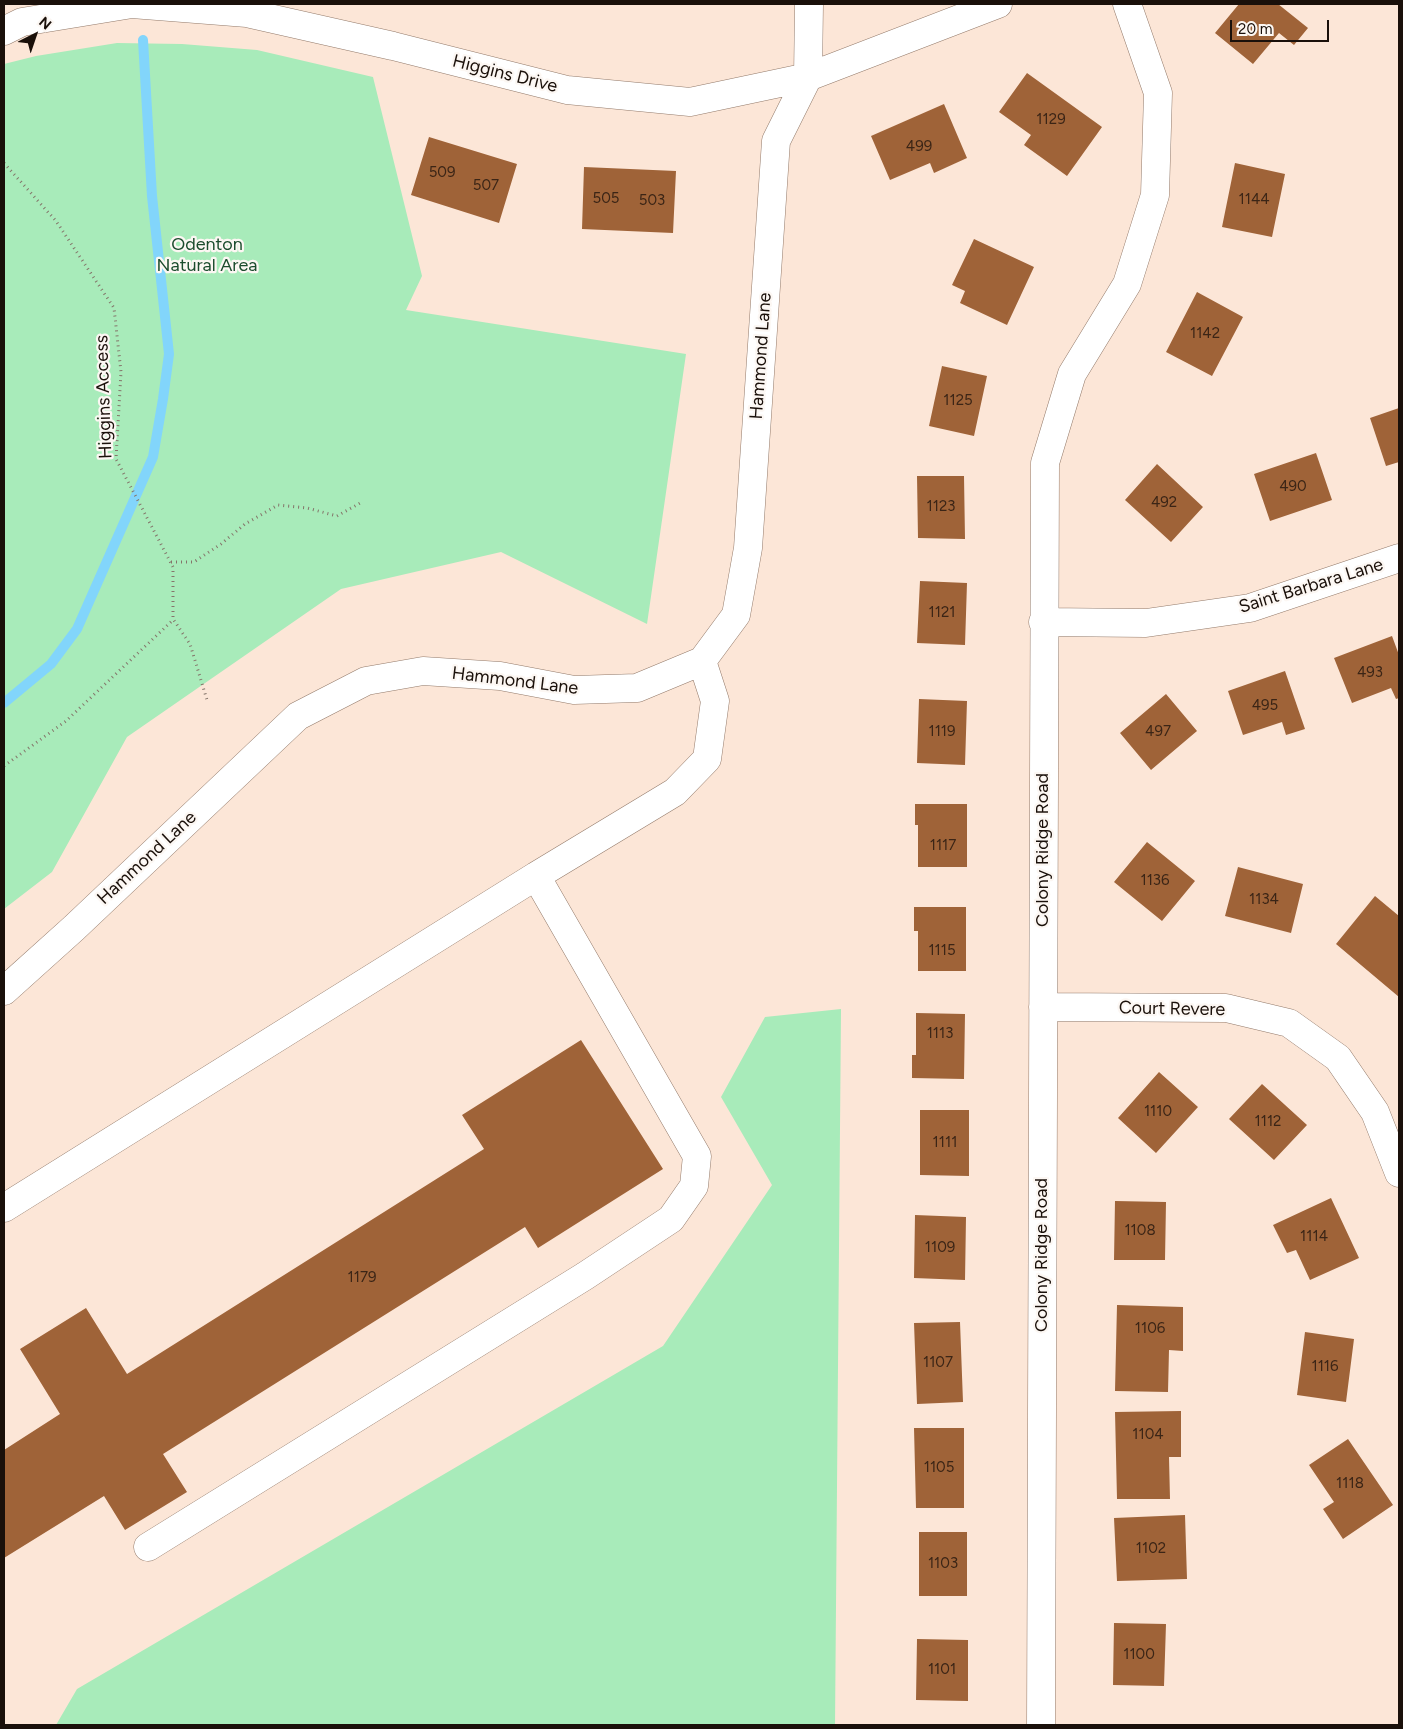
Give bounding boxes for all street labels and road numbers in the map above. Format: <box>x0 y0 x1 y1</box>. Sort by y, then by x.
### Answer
street label: Higgins Drive <box>450 51 560 97</box>
street label: Hammond Lane <box>746 292 776 420</box>
street label: Higgins Access <box>91 335 117 459</box>
street label: Saint Barbara Lane <box>1236 554 1386 618</box>
street label: Hammond Lane <box>451 663 579 699</box>
street label: Colony Ridge Road <box>1032 773 1054 927</box>
street label: Hammond Lane <box>93 807 201 909</box>
street label: Court Revere <box>1119 997 1225 1021</box>
street label: Colony Ridge Road <box>1031 1178 1053 1332</box>

